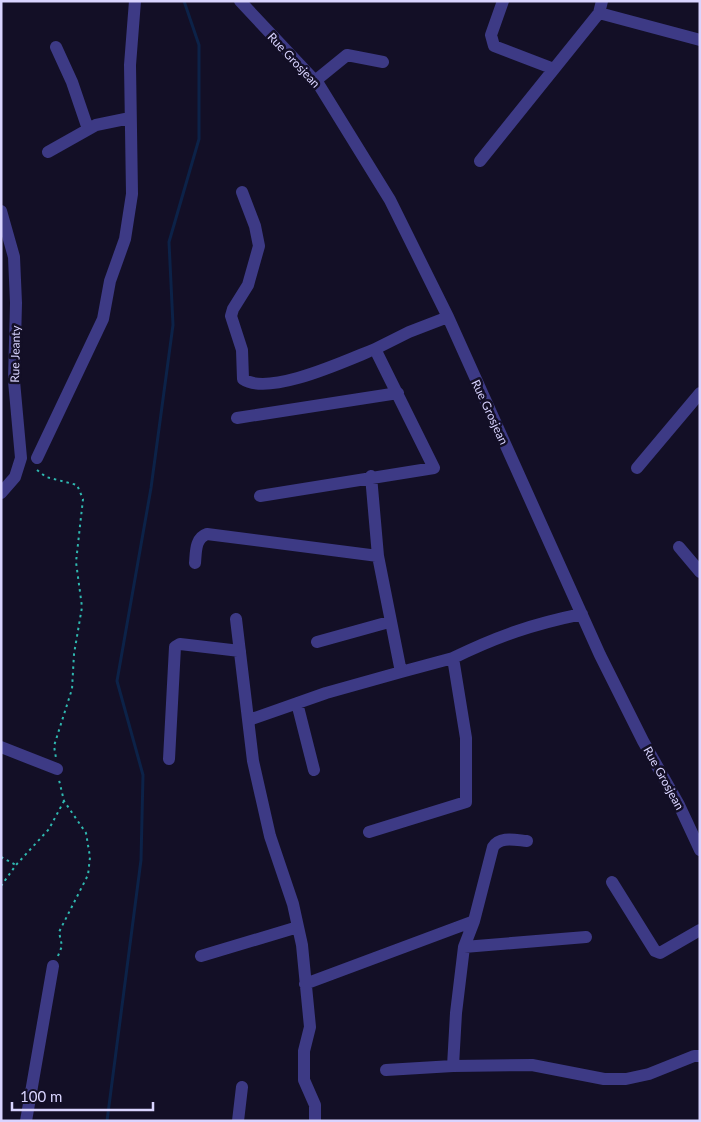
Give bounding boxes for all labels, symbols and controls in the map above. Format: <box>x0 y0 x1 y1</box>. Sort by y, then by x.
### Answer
street label: Rue Grosjean <box>265 29 323 91</box>
street label: Rue Jeanty <box>7 324 23 383</box>
street label: Rue Grosjean <box>468 377 512 447</box>
street label: Rue Grosjean <box>640 744 688 812</box>
scale bar <box>12 1080 154 1112</box>
text: 100 m <box>20 1087 62 1105</box>

